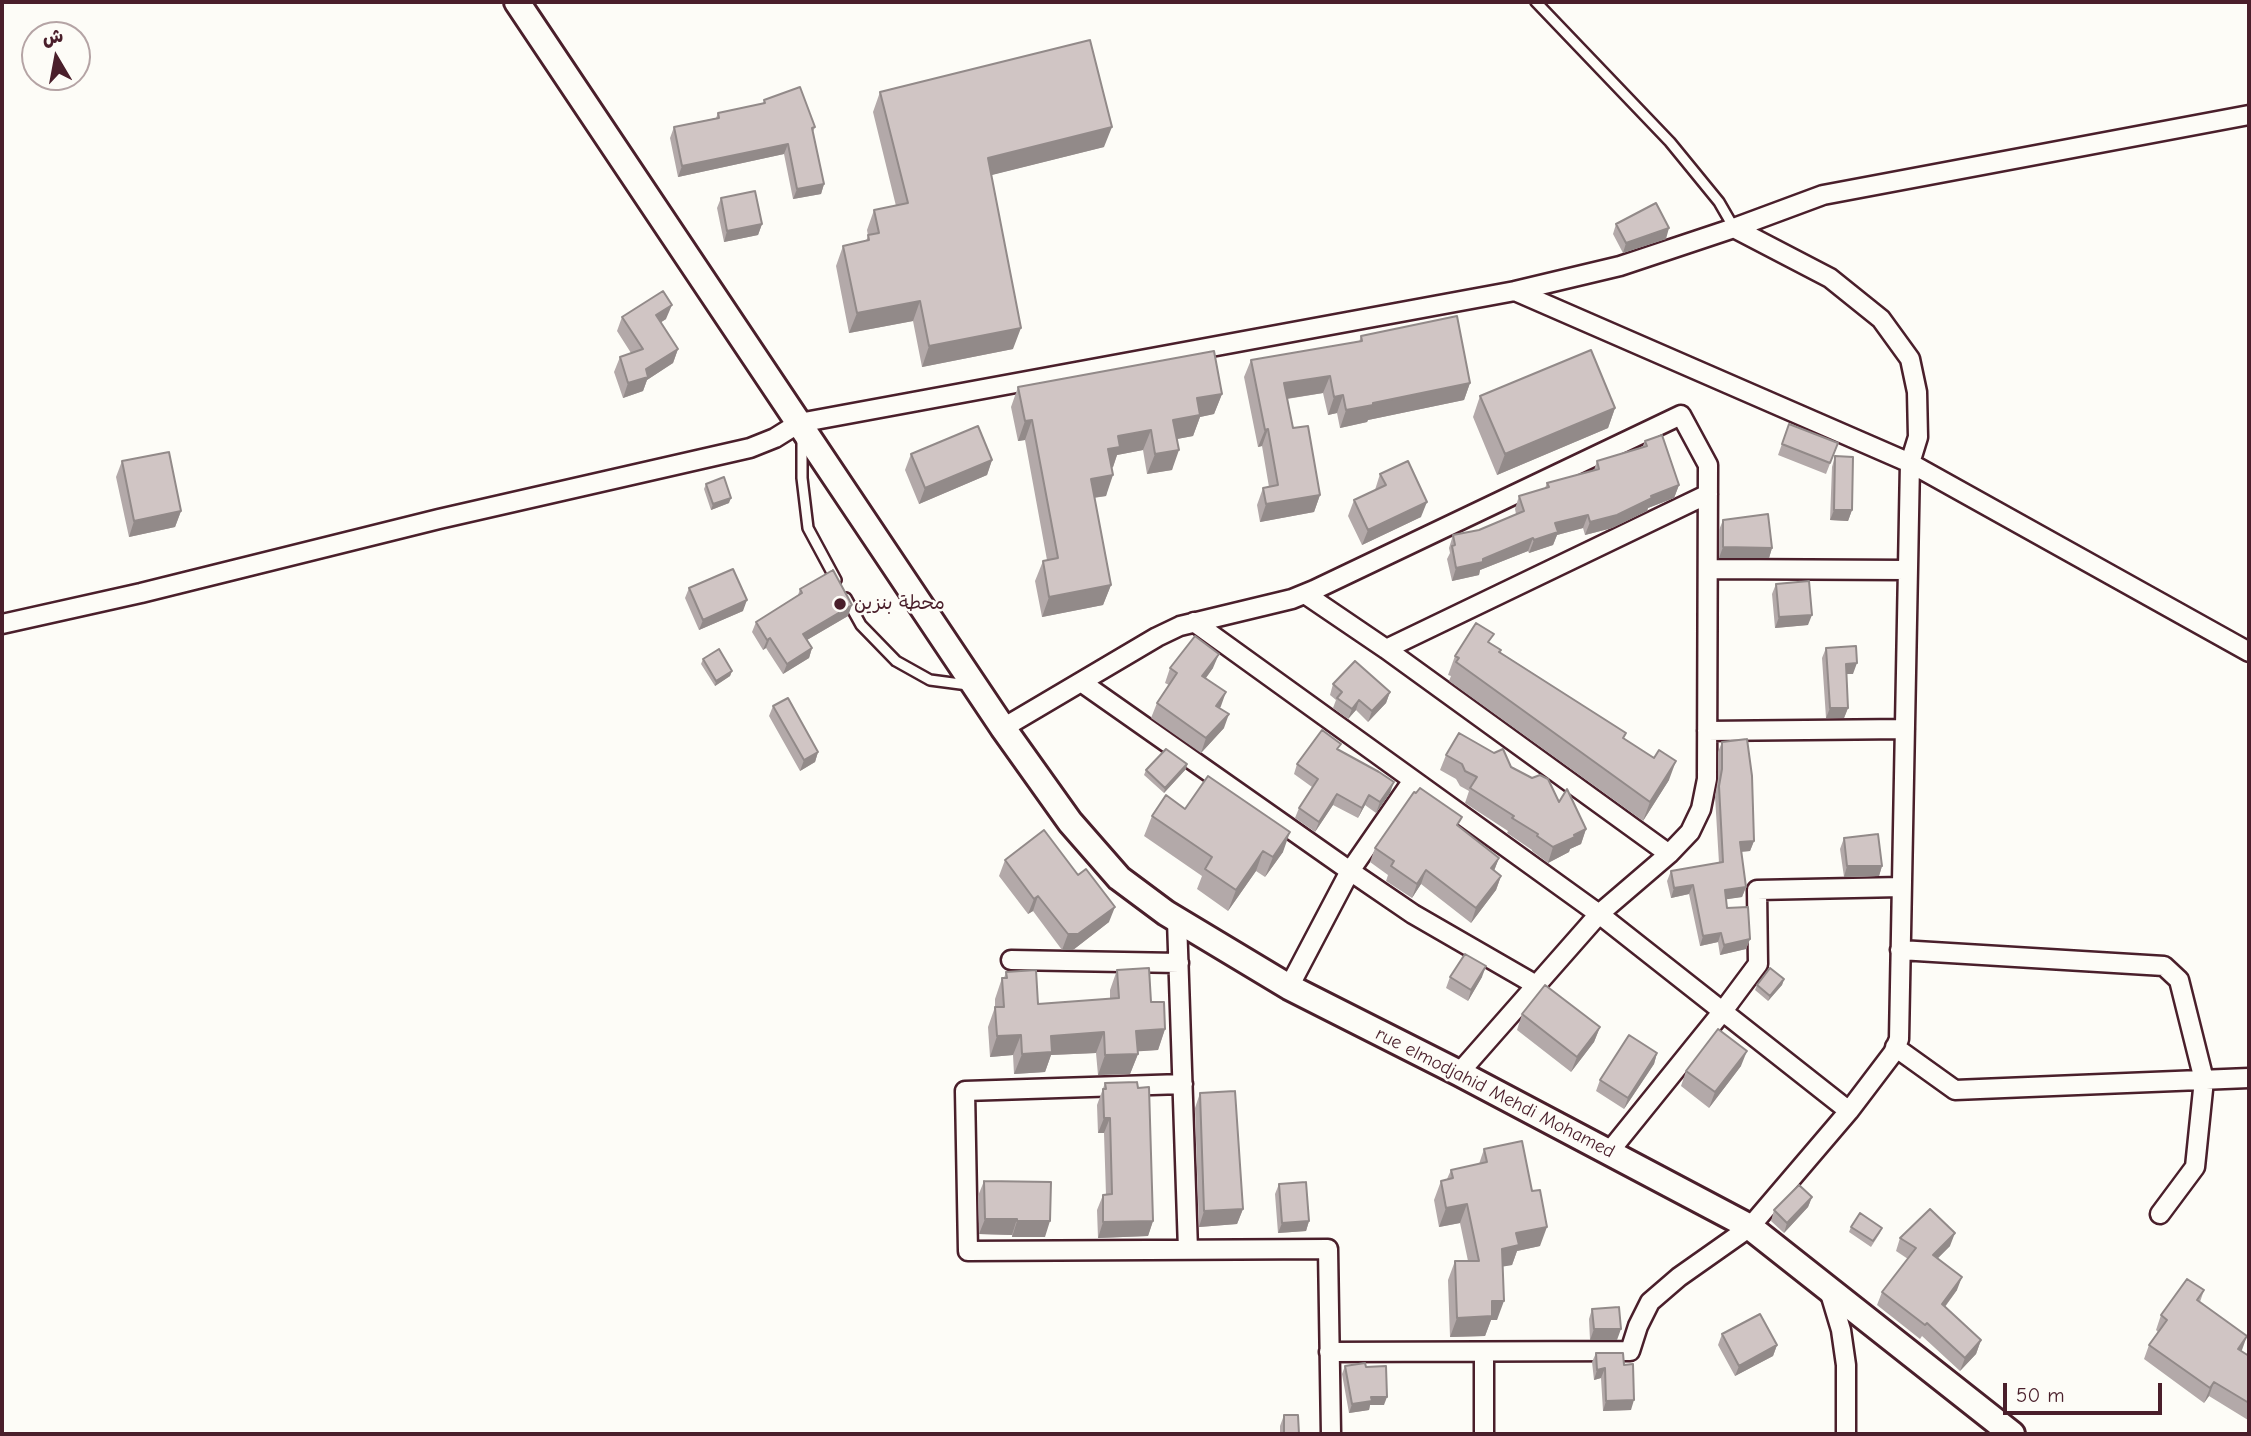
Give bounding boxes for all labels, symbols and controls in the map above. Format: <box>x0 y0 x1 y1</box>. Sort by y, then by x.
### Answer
north arrow <box>21 21 91 91</box>
text: ش <box>40 25 65 50</box>
place label: محطة بنزين <box>854 593 945 615</box>
marker: محطة بنزين <box>832 596 848 612</box>
street label: rue elmodjahid Mehdi Mohamed <box>1372 1023 1618 1163</box>
scale bar <box>2006 1370 2165 1414</box>
text: 50 m <box>2016 1383 2065 1407</box>

